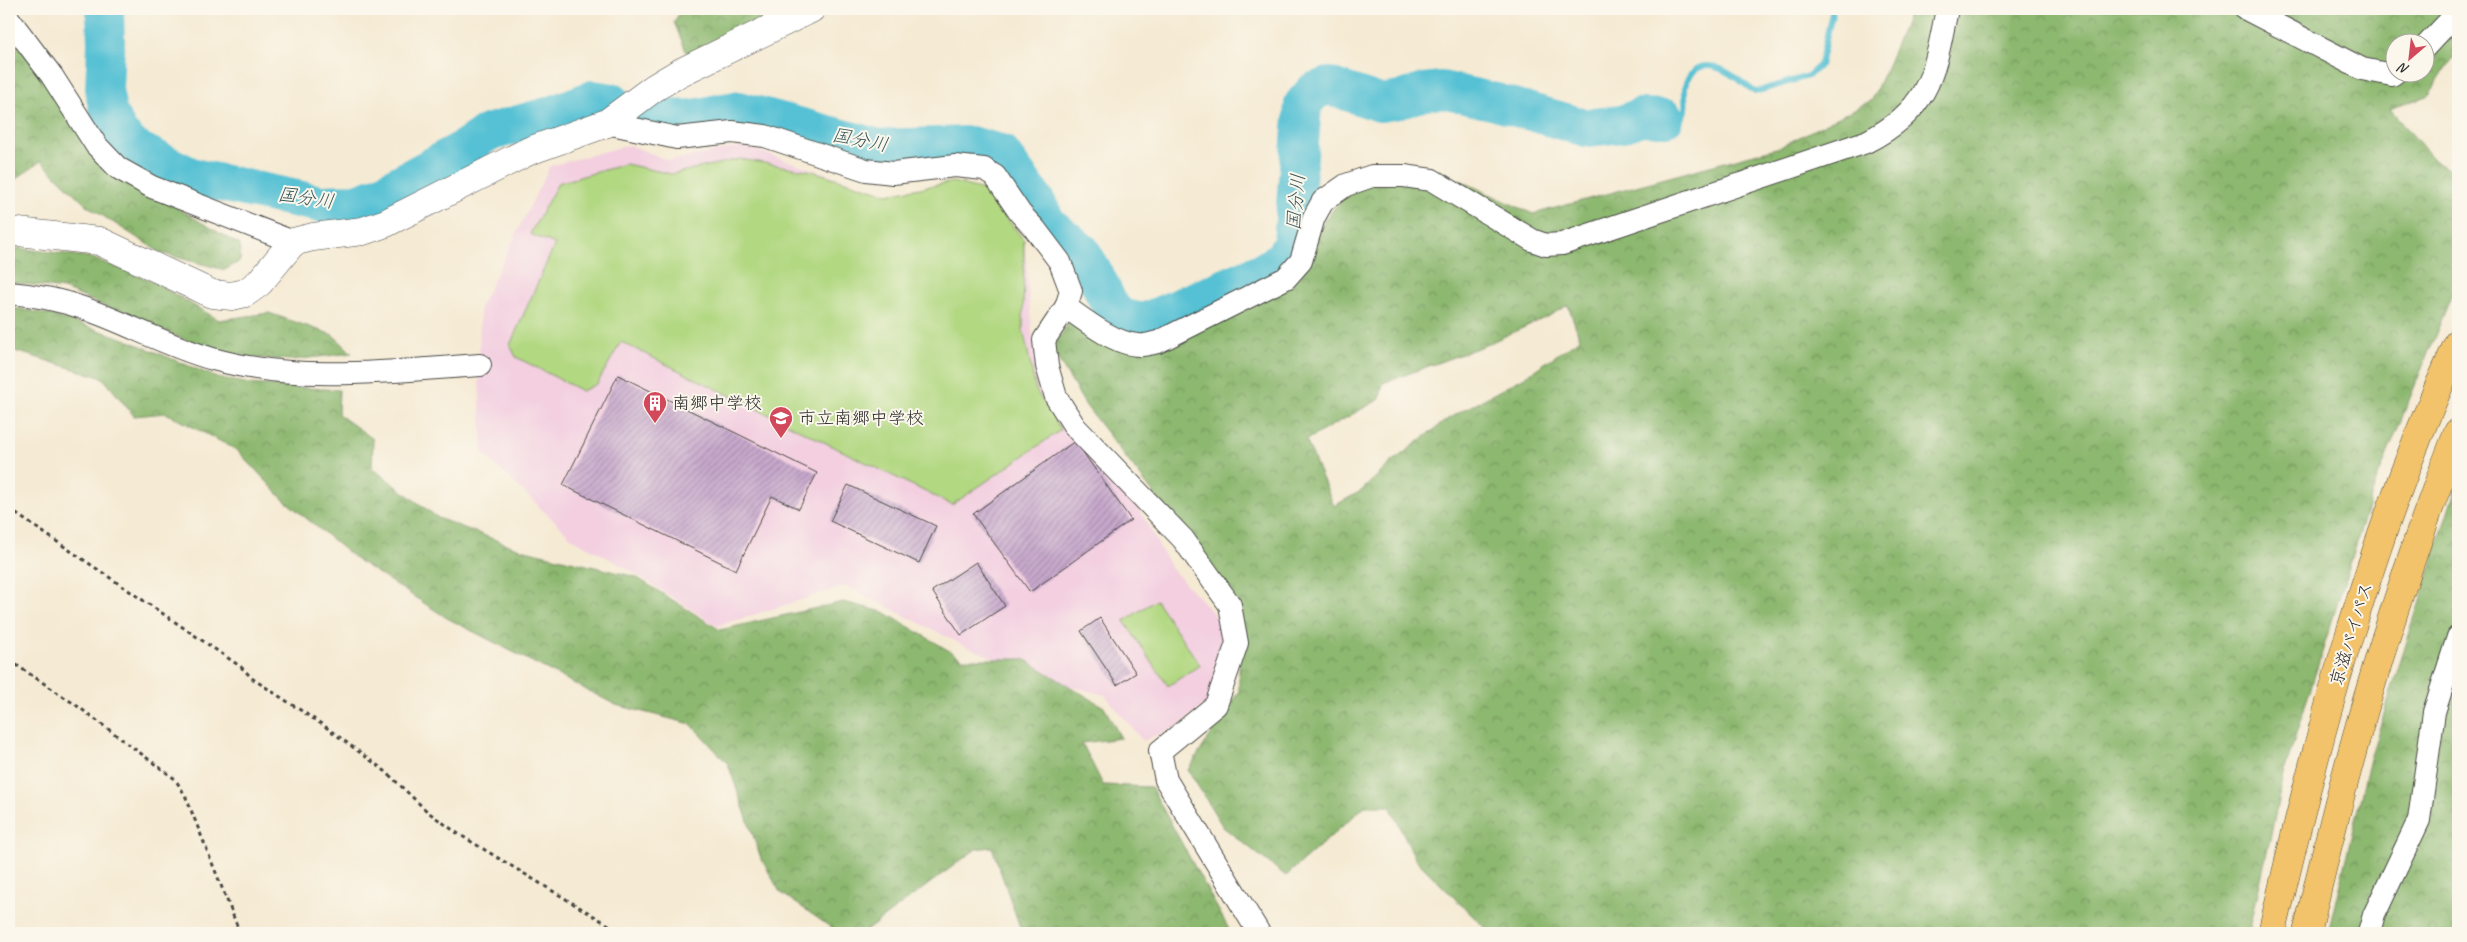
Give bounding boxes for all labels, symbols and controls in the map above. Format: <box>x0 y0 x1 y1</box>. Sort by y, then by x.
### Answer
north arrow <box>2384 32 2434 82</box>
text: N <box>2394 58 2412 79</box>
water label: 国分川 <box>830 123 890 157</box>
water label: 国分川 <box>1282 173 1310 231</box>
water label: 国分川 <box>276 182 336 214</box>
building icon: 南郷中学校 <box>642 390 668 424</box>
place label: 南郷中学校 <box>672 392 762 414</box>
school or university icon: 市立南郷中学校 <box>768 405 794 439</box>
place label: 市立南郷中学校 <box>798 407 924 429</box>
street label: 京滋バイパス <box>2325 579 2377 689</box>

